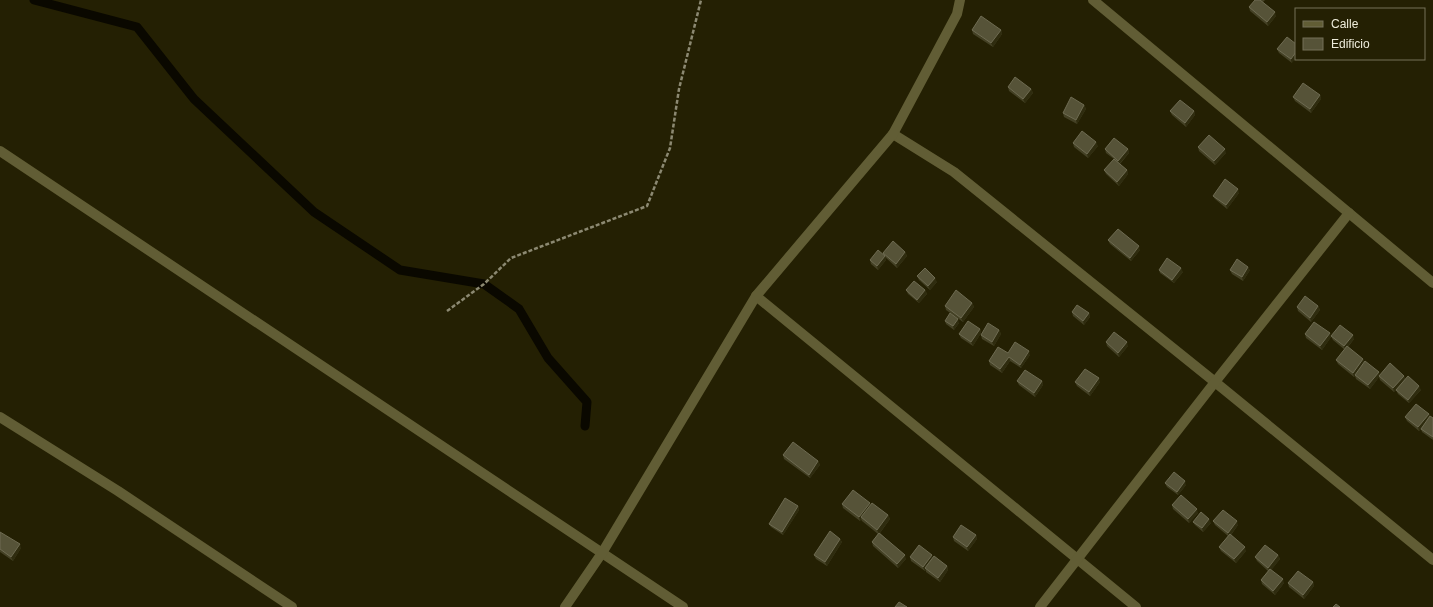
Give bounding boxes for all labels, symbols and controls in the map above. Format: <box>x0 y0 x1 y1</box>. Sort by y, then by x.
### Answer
legend <box>1295 8 1425 60</box>
text: Calle <box>1331 17 1359 31</box>
text: Edificio <box>1331 37 1370 51</box>

